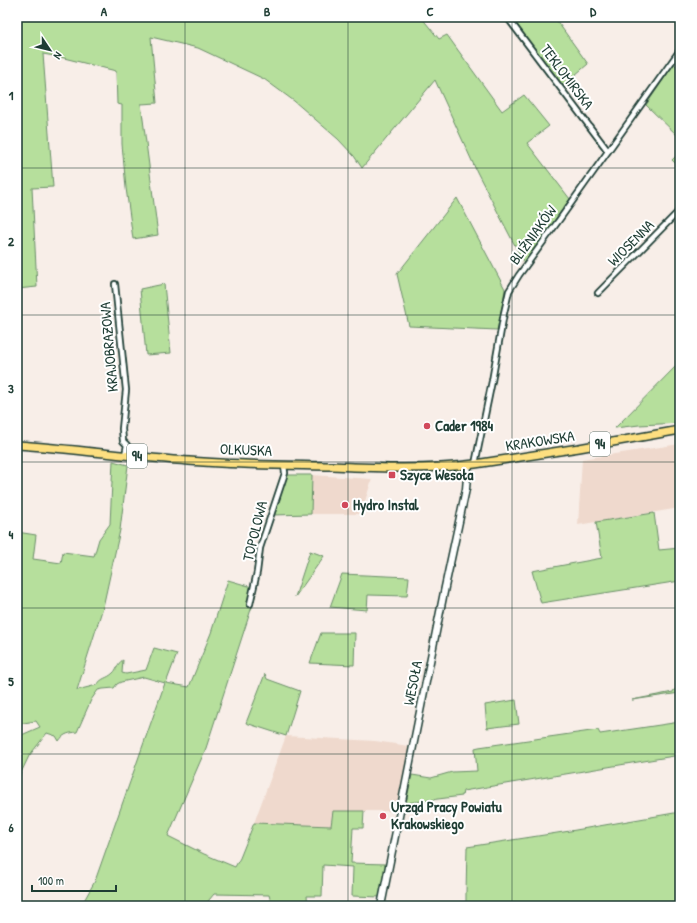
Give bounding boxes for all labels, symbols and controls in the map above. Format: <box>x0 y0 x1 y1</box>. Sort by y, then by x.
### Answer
text: A <box>101 2 108 20</box>
text: B <box>264 2 271 20</box>
text: C <box>426 2 434 20</box>
text: D <box>590 2 597 20</box>
north arrow <box>30 30 70 70</box>
street label: TEKLOMIRSKA <box>536 40 599 114</box>
text: N <box>51 49 66 62</box>
text: 1 <box>9 86 14 104</box>
street label: BLIŹNIAKÓW <box>504 200 562 269</box>
street label: WIOSENNA <box>603 214 659 271</box>
text: 2 <box>8 232 15 250</box>
street label: KRAJOBRAZOWA <box>94 301 123 393</box>
text: 3 <box>8 379 14 397</box>
place label: Cader 1984 <box>435 415 494 436</box>
marker: Cader 1984 <box>422 421 432 431</box>
street label: KRAKOWSKA <box>504 425 577 456</box>
road number: 94 <box>590 432 610 456</box>
street label: OLKUSKA <box>220 438 273 461</box>
road number: 94 <box>127 444 147 468</box>
place label: Szyce Wesoła <box>400 464 474 486</box>
marker: Szyce Wesoła <box>387 470 397 480</box>
place label: Hydro Instal <box>353 494 420 516</box>
street label: TOPOLOWA <box>237 498 272 563</box>
marker: Hydro Instal <box>340 500 350 510</box>
text: 4 <box>9 525 14 543</box>
street label: WESOŁA <box>398 658 427 707</box>
text: 5 <box>8 672 14 690</box>
place label: Urząd Pracy Powiatu Krakowskiego <box>391 796 503 835</box>
marker: Urząd Pracy Powiatu Krakowskiego <box>378 811 388 821</box>
text: 6 <box>8 818 14 836</box>
scale bar <box>32 867 116 893</box>
text: 100 m <box>38 872 64 889</box>

